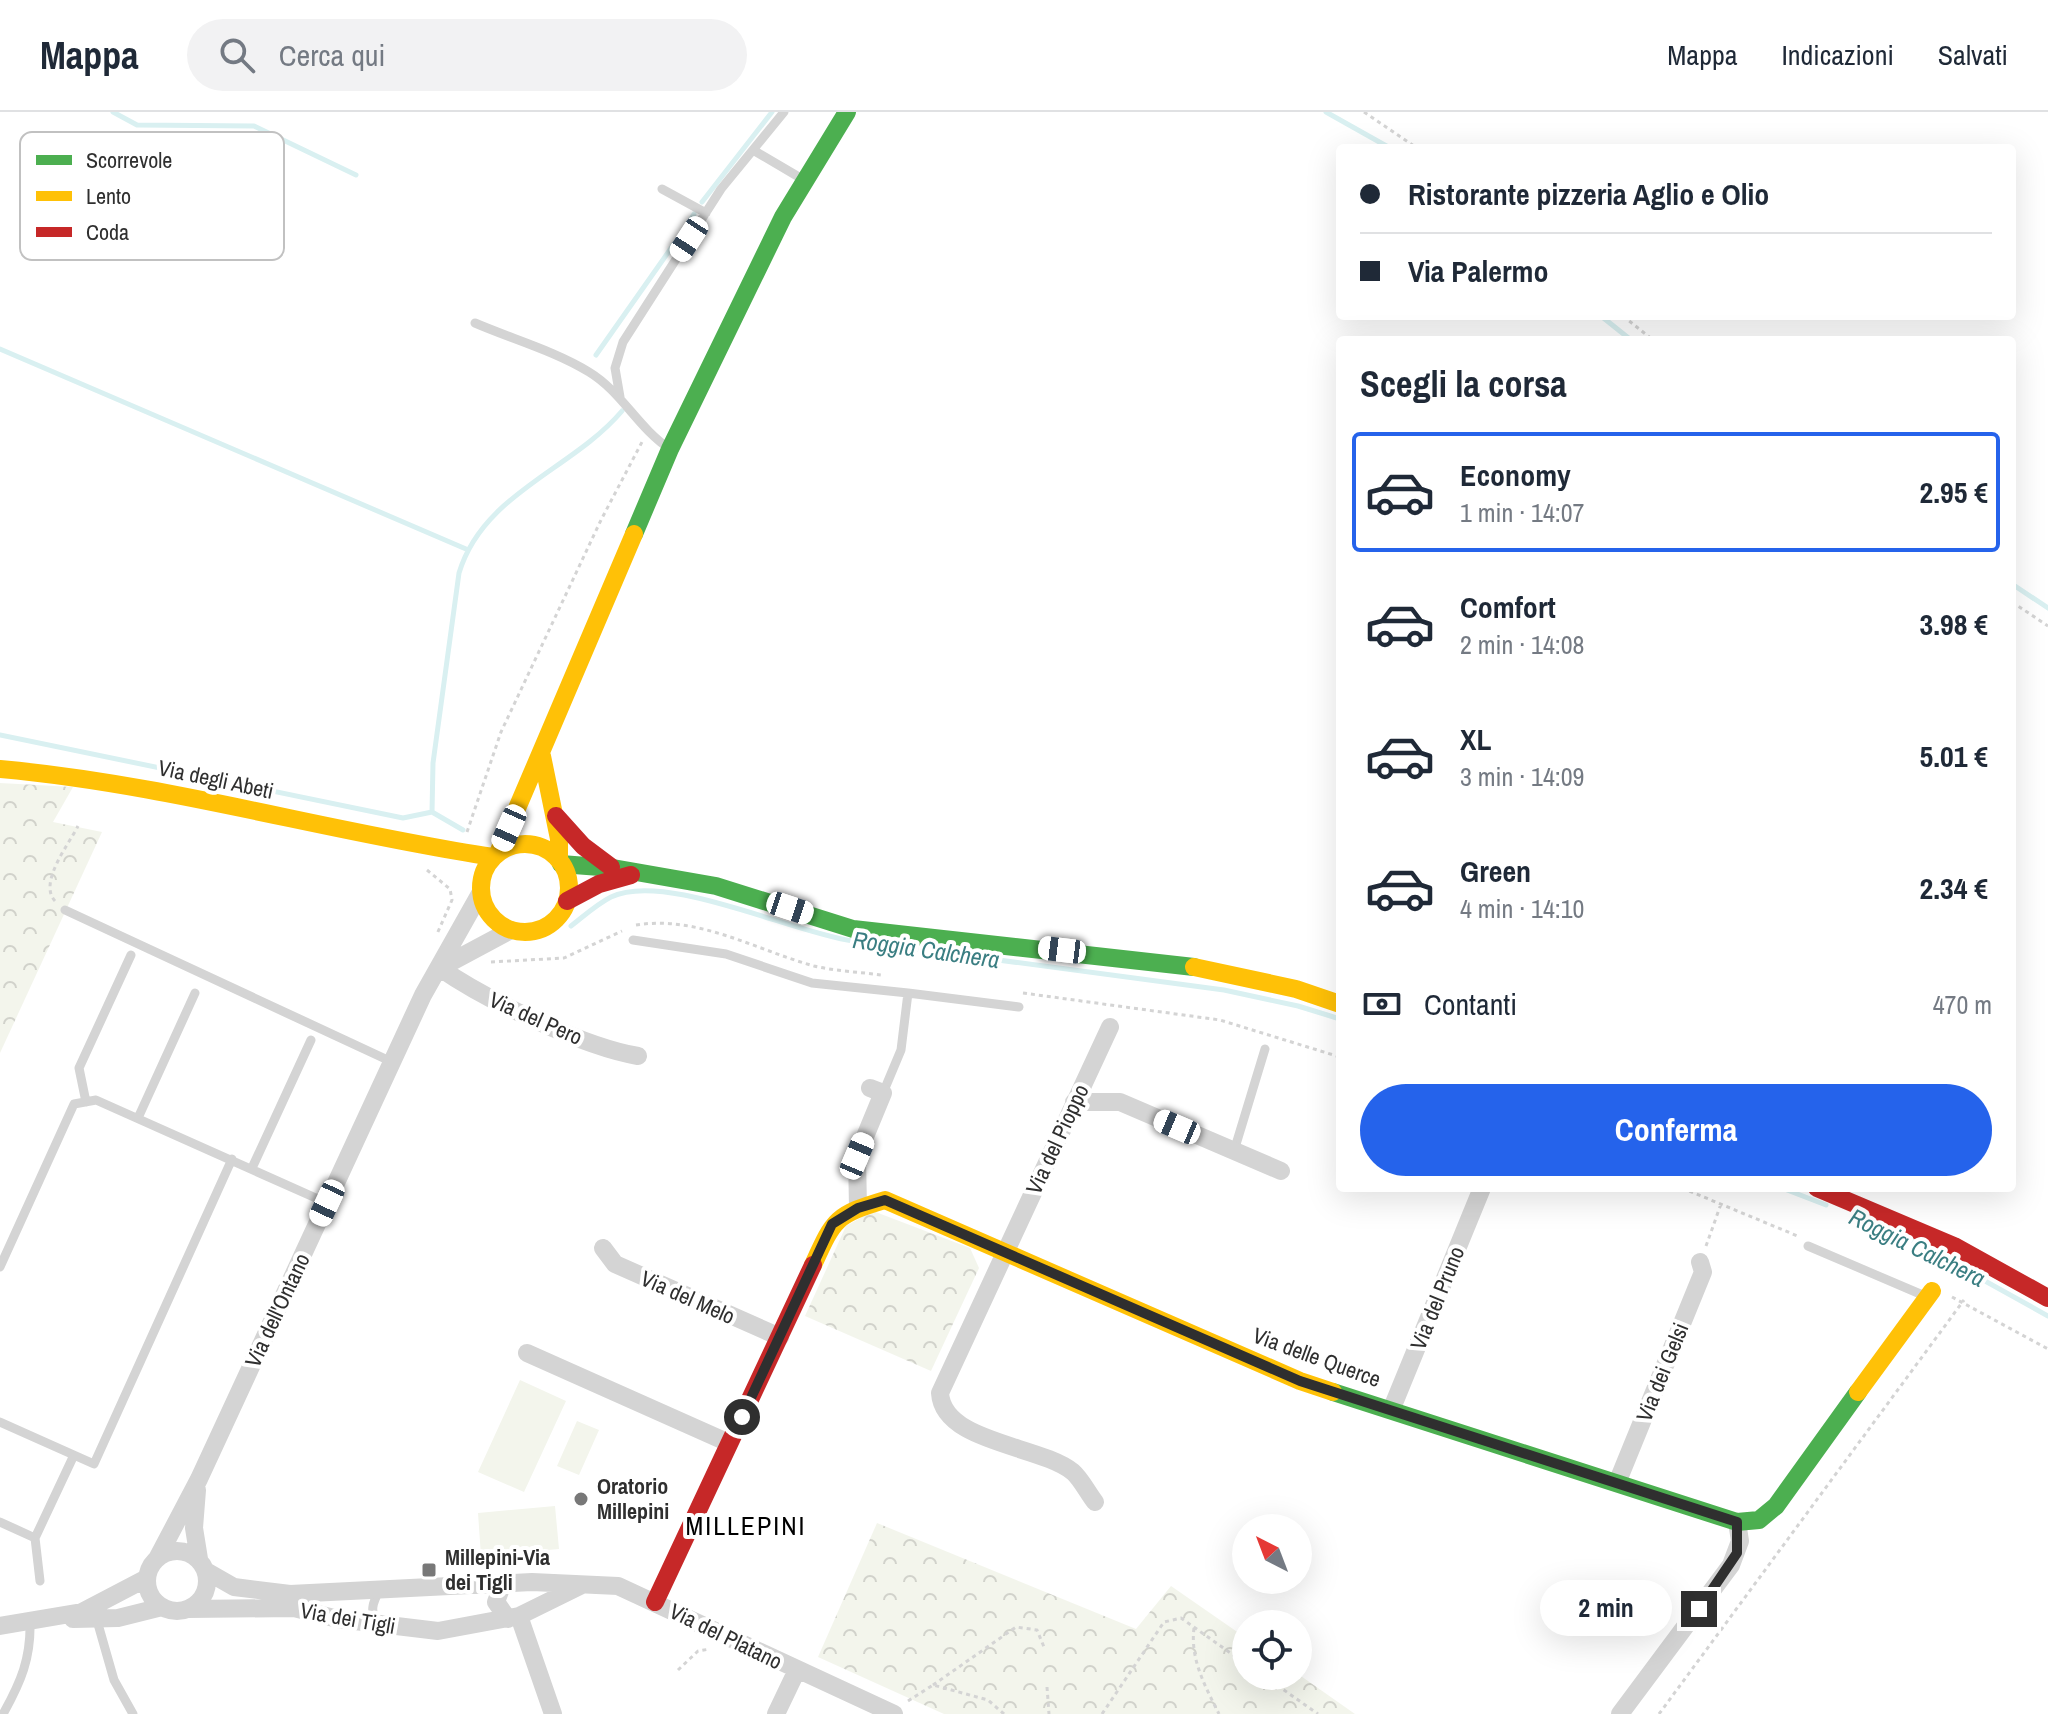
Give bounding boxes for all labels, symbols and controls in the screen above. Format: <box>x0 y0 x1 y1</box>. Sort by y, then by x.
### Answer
search box <box>187 19 747 91</box>
text: Mappa <box>40 30 139 81</box>
icon: search <box>215 33 259 77</box>
text: Cerca qui <box>279 35 385 75</box>
text: Mappa <box>1667 36 1737 74</box>
text: Indicazioni <box>1781 36 1894 74</box>
text: Salvati <box>1938 36 2008 74</box>
legend <box>20 132 284 260</box>
text: Scorrevole <box>86 145 172 175</box>
text: Ristorante pizzeria Aglio e Olio <box>1408 174 1769 214</box>
text: Lento <box>86 181 131 211</box>
car <box>666 212 712 266</box>
text: Coda <box>86 217 129 247</box>
text: Via Palermo <box>1408 251 1548 291</box>
text: Scegli la corsa <box>1360 360 1567 408</box>
text: Economy <box>1460 455 1571 495</box>
icon: car <box>1364 456 1436 528</box>
text: 2.95 € <box>1920 472 1988 512</box>
text: 1 min · 14:07 <box>1460 495 1584 530</box>
text: Comfort <box>1460 587 1556 627</box>
icon: car <box>1364 588 1436 660</box>
text: 3.98 € <box>1920 604 1988 644</box>
text: 2 min · 14:08 <box>1460 627 1584 662</box>
text: XL <box>1460 719 1491 759</box>
icon: car <box>1364 720 1436 792</box>
text: 5.01 € <box>1920 736 1988 776</box>
street label: Via degli Abeti <box>156 752 276 806</box>
text: 3 min · 14:09 <box>1460 759 1584 794</box>
car <box>488 801 530 855</box>
text: Green <box>1460 851 1531 891</box>
icon: car <box>1364 852 1436 924</box>
text: 2.34 € <box>1920 868 1988 908</box>
car <box>763 889 817 927</box>
text: 4 min · 14:10 <box>1460 891 1584 926</box>
water label: Roggia Calchera <box>851 923 1002 975</box>
car <box>1037 935 1087 965</box>
icon: cash <box>1360 982 1404 1026</box>
street label: Via del Pero <box>485 984 587 1052</box>
text: Contanti <box>1424 984 1517 1024</box>
text: 470 m <box>1933 987 1992 1022</box>
street label: Via del Pioppo <box>1018 1079 1096 1199</box>
button: Conferma <box>1360 1084 1992 1176</box>
car <box>1150 1107 1204 1147</box>
car <box>837 1129 877 1183</box>
car <box>306 1176 348 1230</box>
water label: Roggia Calchera <box>1844 1200 1991 1294</box>
street label: Via del Pruno <box>1403 1242 1471 1354</box>
street label: Via dell'Ontano <box>238 1248 316 1372</box>
street label: Via del Melo <box>636 1263 740 1331</box>
street label: Via dei Gelsi <box>1629 1318 1695 1426</box>
street label: Via delle Querce <box>1249 1320 1385 1394</box>
route start <box>724 1399 760 1435</box>
place label: Oratorio Millepini <box>597 1471 669 1526</box>
marker: Oratorio Millepini <box>572 1490 590 1508</box>
district label: MILLEPINI <box>685 1508 807 1543</box>
north arrow <box>1232 1514 1312 1594</box>
map controls <box>1232 1514 1312 1690</box>
place label: Millepini-Via dei Tigli <box>445 1542 550 1597</box>
marker: Millepini-Via dei Tigli <box>420 1561 438 1579</box>
callout: 2 min <box>1539 1581 1671 1637</box>
text: 2 min <box>1578 1590 1634 1625</box>
route end <box>1681 1591 1717 1627</box>
street label: Via dei Tigli <box>298 1595 398 1641</box>
street label: Via del Platano <box>665 1596 787 1676</box>
button: locate <box>1232 1610 1312 1690</box>

